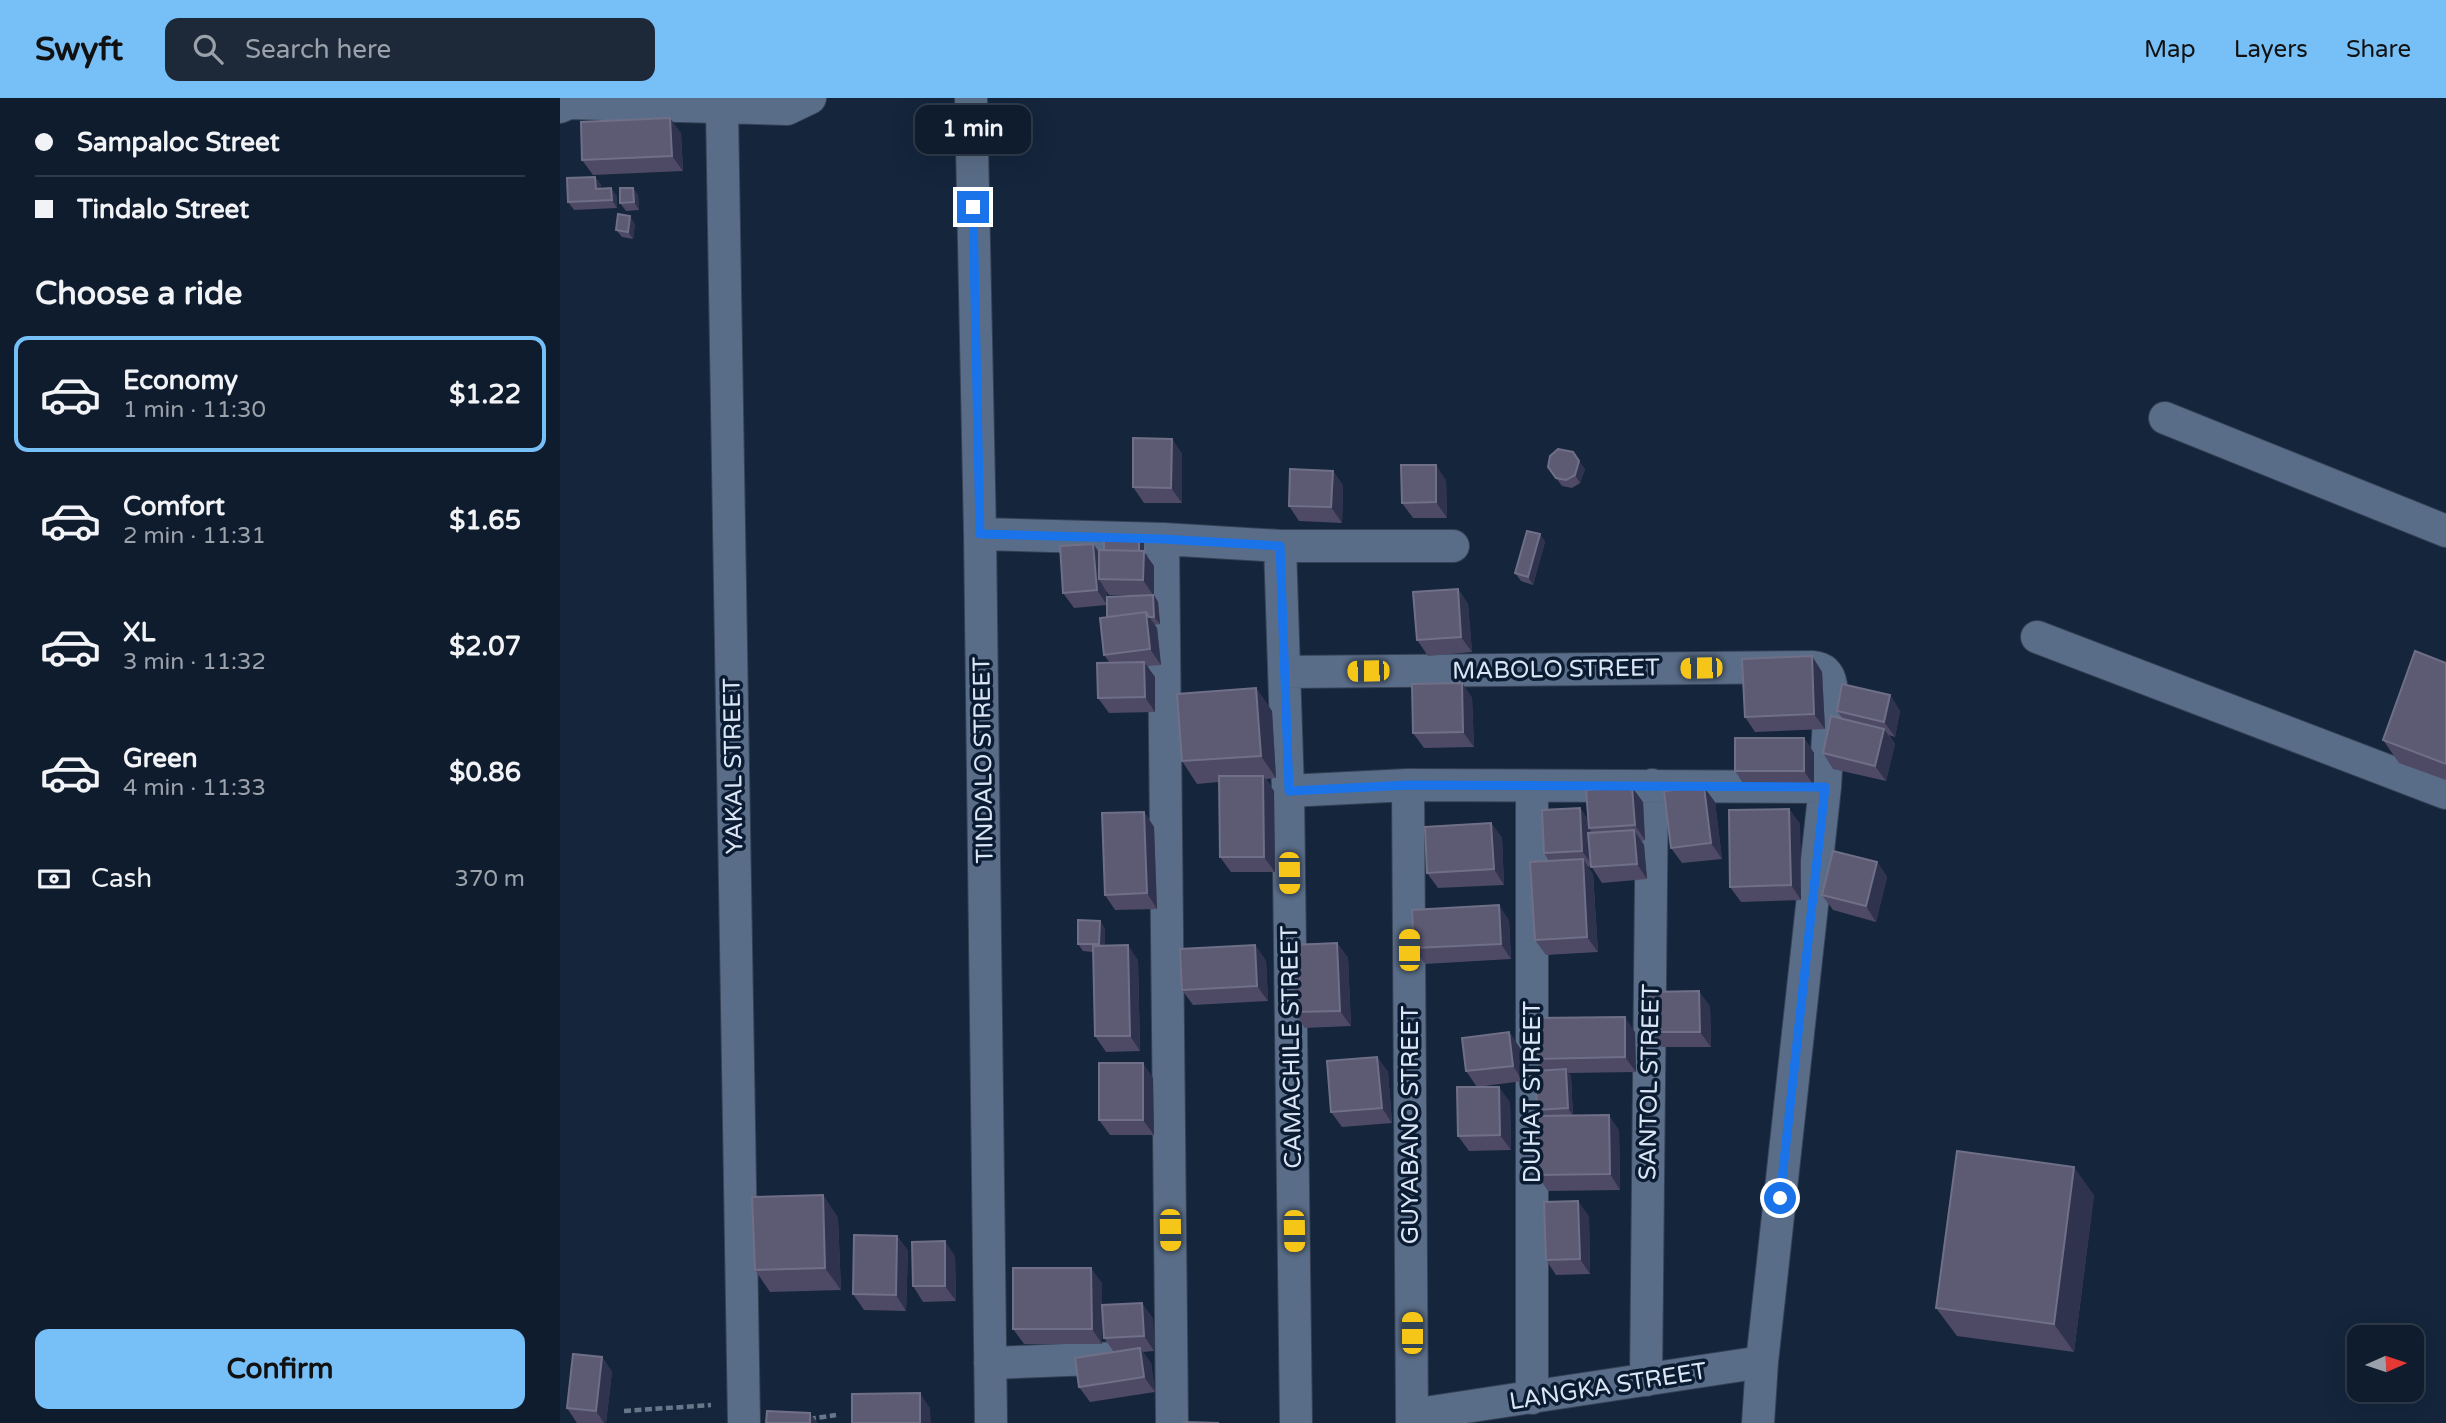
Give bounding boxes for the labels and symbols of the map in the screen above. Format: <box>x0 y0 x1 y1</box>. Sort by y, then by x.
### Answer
callout: 1 min <box>915 105 1031 154</box>
route end <box>957 191 989 223</box>
street label: MABOLO STREET <box>1452 653 1660 686</box>
street label: TINDALO STREET <box>967 656 1000 864</box>
car <box>1680 657 1723 679</box>
car <box>1347 660 1390 682</box>
street label: YAKAL STREET <box>717 677 750 854</box>
car <box>1279 852 1300 894</box>
street label: CAMACHILE STREET <box>1275 925 1308 1169</box>
car <box>1399 929 1420 971</box>
street label: SANTOL STREET <box>1633 983 1666 1180</box>
street label: DUHAT STREET <box>1518 1000 1547 1183</box>
street label: GUYABANO STREET <box>1396 1005 1425 1244</box>
route start <box>1764 1182 1796 1214</box>
car <box>1160 1209 1181 1251</box>
car <box>1284 1210 1305 1252</box>
car <box>1402 1312 1423 1354</box>
north arrow <box>2347 1325 2424 1402</box>
street label: LANGKA STREET <box>1507 1357 1709 1416</box>

